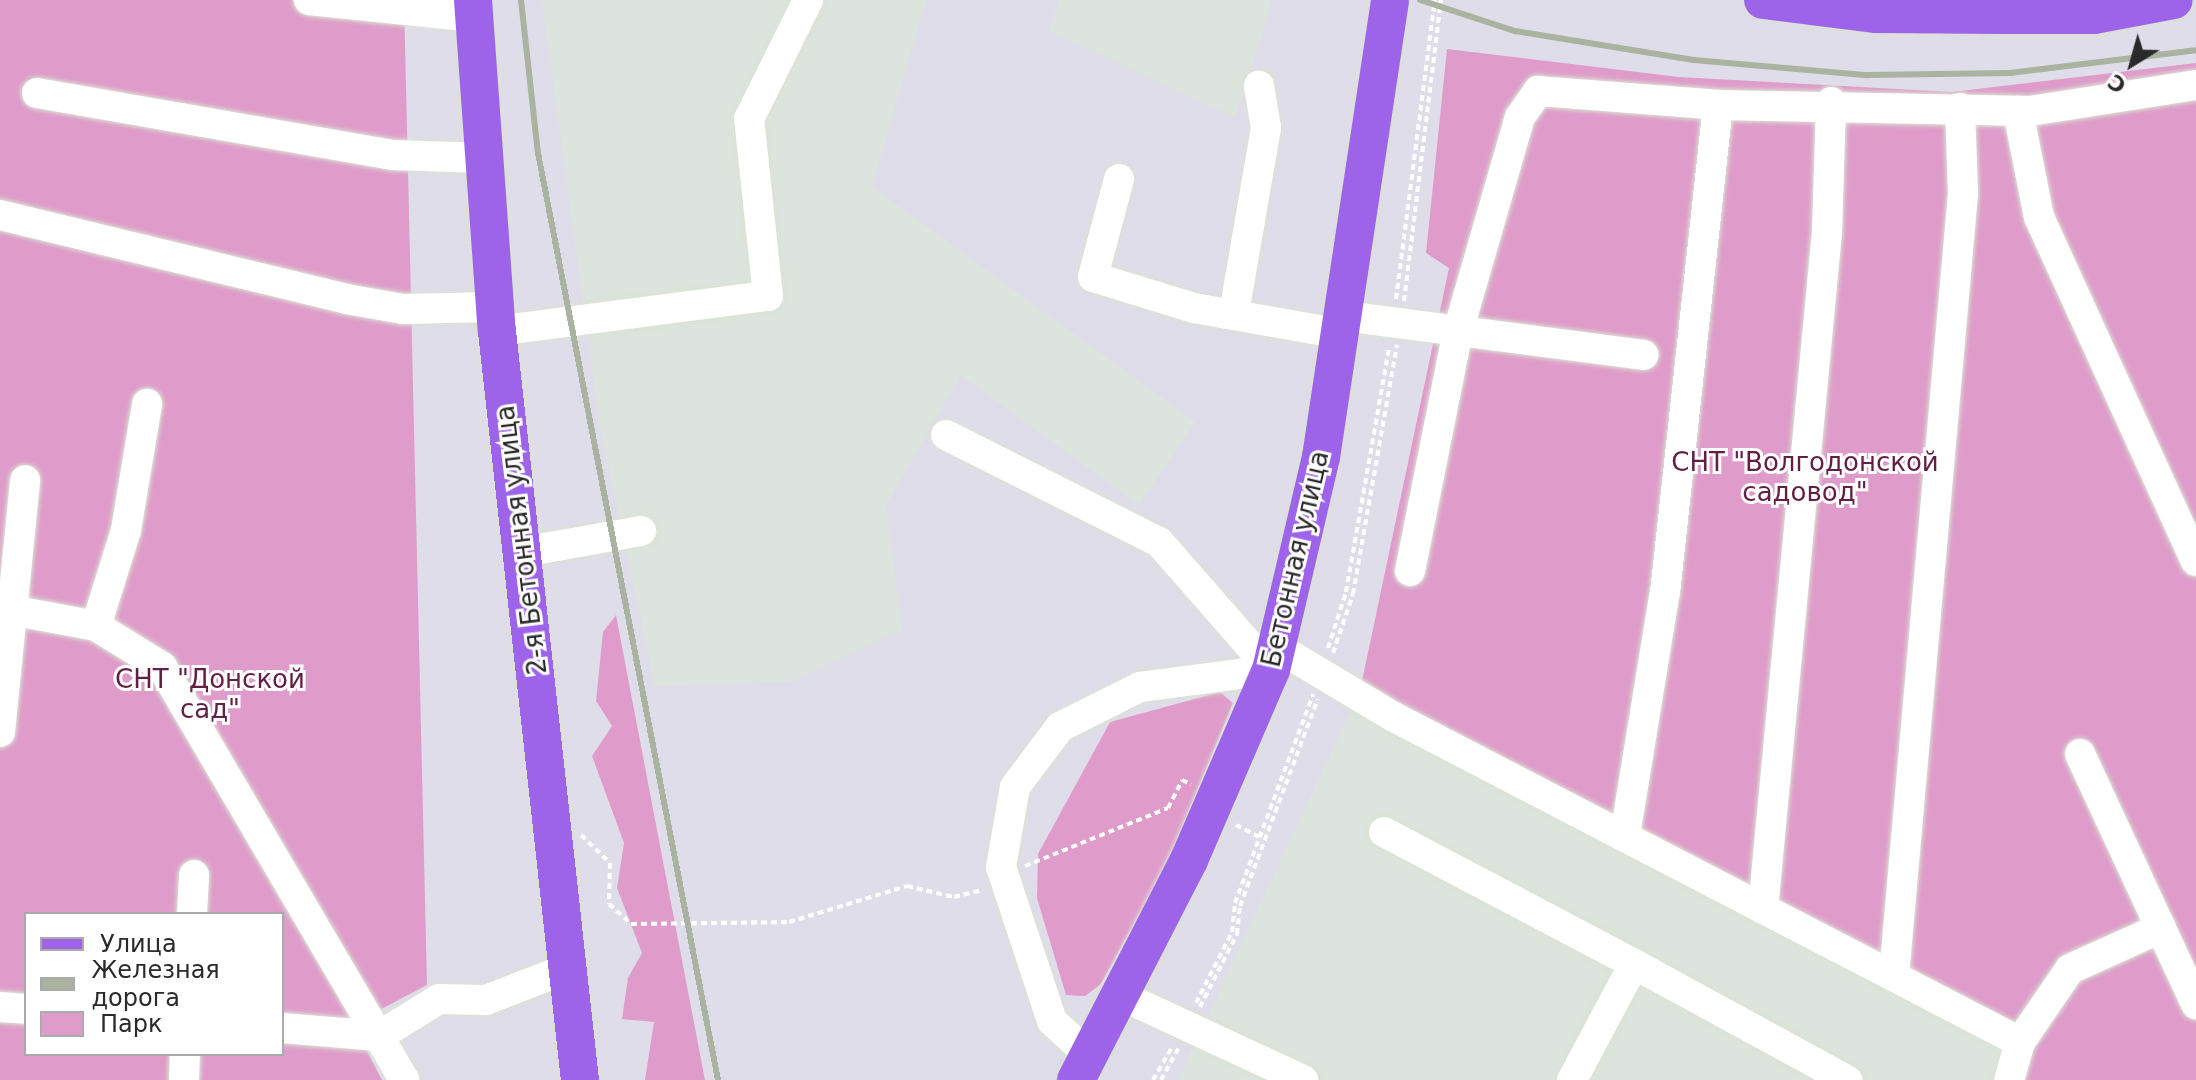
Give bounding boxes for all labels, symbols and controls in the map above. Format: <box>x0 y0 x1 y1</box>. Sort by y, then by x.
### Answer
north arrow <box>2092 24 2172 104</box>
text: С <box>2103 69 2131 98</box>
street label: 2-я Бетонная улица <box>490 404 554 676</box>
park label: СНТ "Волгодонской садовод" <box>1671 447 1939 508</box>
street label: Бетонная улица <box>1256 448 1336 670</box>
park label: СНТ "Донской сад" <box>115 664 305 726</box>
legend <box>24 912 284 1056</box>
text: Улица <box>100 930 177 958</box>
text: Железная дорога <box>91 956 220 1012</box>
text: Парк <box>100 1010 162 1038</box>

